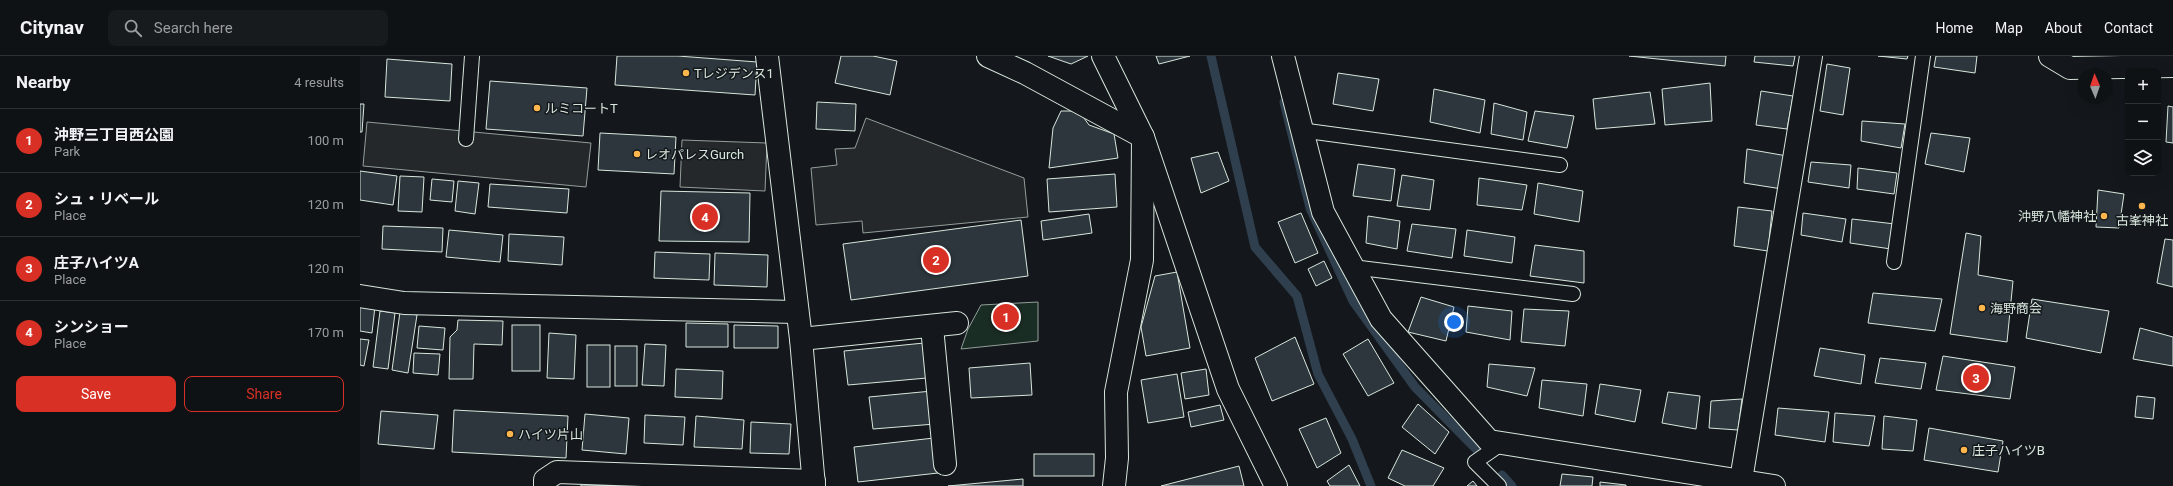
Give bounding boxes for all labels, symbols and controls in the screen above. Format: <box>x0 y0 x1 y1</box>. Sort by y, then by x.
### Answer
search box <box>108 10 388 46</box>
text: Citynav <box>20 16 84 39</box>
icon: search <box>122 17 144 39</box>
text: Search here <box>154 19 233 37</box>
text: Home <box>1935 20 1973 36</box>
text: Map <box>1995 20 2023 36</box>
text: About <box>2045 20 2082 36</box>
text: Contact <box>2104 20 2153 36</box>
place label: Tレジデンス1 <box>694 66 774 81</box>
marker: Tレジデンス1 <box>681 68 691 78</box>
north arrow <box>2077 68 2113 104</box>
map controls <box>2125 68 2161 176</box>
button: + <box>2125 68 2161 104</box>
text: Nearby <box>16 72 71 92</box>
text: 4 results <box>294 75 344 90</box>
place label: ルミコートT <box>545 101 618 116</box>
marker: ルミコートT <box>532 103 542 113</box>
button: − <box>2125 104 2161 140</box>
text: 沖野三丁目西公園 <box>54 126 174 144</box>
text: 1 <box>25 133 33 148</box>
text: 100 m <box>307 133 344 148</box>
button: layers <box>2125 140 2161 176</box>
text: Park <box>54 144 80 159</box>
place label: レオパレスGurch <box>645 147 744 162</box>
marker: レオパレスGurch <box>632 149 642 159</box>
text: シュ・リベール <box>54 190 159 208</box>
text: 2 <box>25 197 33 212</box>
text: 120 m <box>307 197 344 212</box>
marker: 古峯神社 <box>2137 201 2147 211</box>
pin: 4 <box>692 202 718 232</box>
text: Place <box>54 208 86 223</box>
place label: 沖野八幡神社 <box>2018 209 2096 224</box>
marker: 沖野八幡神社 <box>2099 211 2109 221</box>
place label: 古峯神社 <box>2116 213 2168 228</box>
pin: 2 <box>923 245 949 275</box>
text: 庄子ハイツA <box>54 254 139 272</box>
text: 3 <box>25 261 33 276</box>
text: 120 m <box>307 261 344 276</box>
text: Place <box>54 272 86 287</box>
place label: 海野商会 <box>1990 301 2042 316</box>
pin: 1 <box>993 302 1019 332</box>
marker: 海野商会 <box>1977 303 1987 313</box>
your location <box>1444 312 1464 332</box>
text: シンショー <box>54 318 129 336</box>
text: 4 <box>25 325 33 340</box>
text: 170 m <box>307 325 344 340</box>
text: Place <box>54 336 86 351</box>
pin: 3 <box>1963 363 1989 393</box>
button: Save <box>16 376 176 412</box>
button: Share <box>184 376 344 412</box>
place label: ハイツ片山 <box>518 427 583 442</box>
marker: ハイツ片山 <box>505 429 515 439</box>
place label: 庄子ハイツB <box>1972 443 2045 458</box>
marker: 庄子ハイツB <box>1959 445 1969 455</box>

